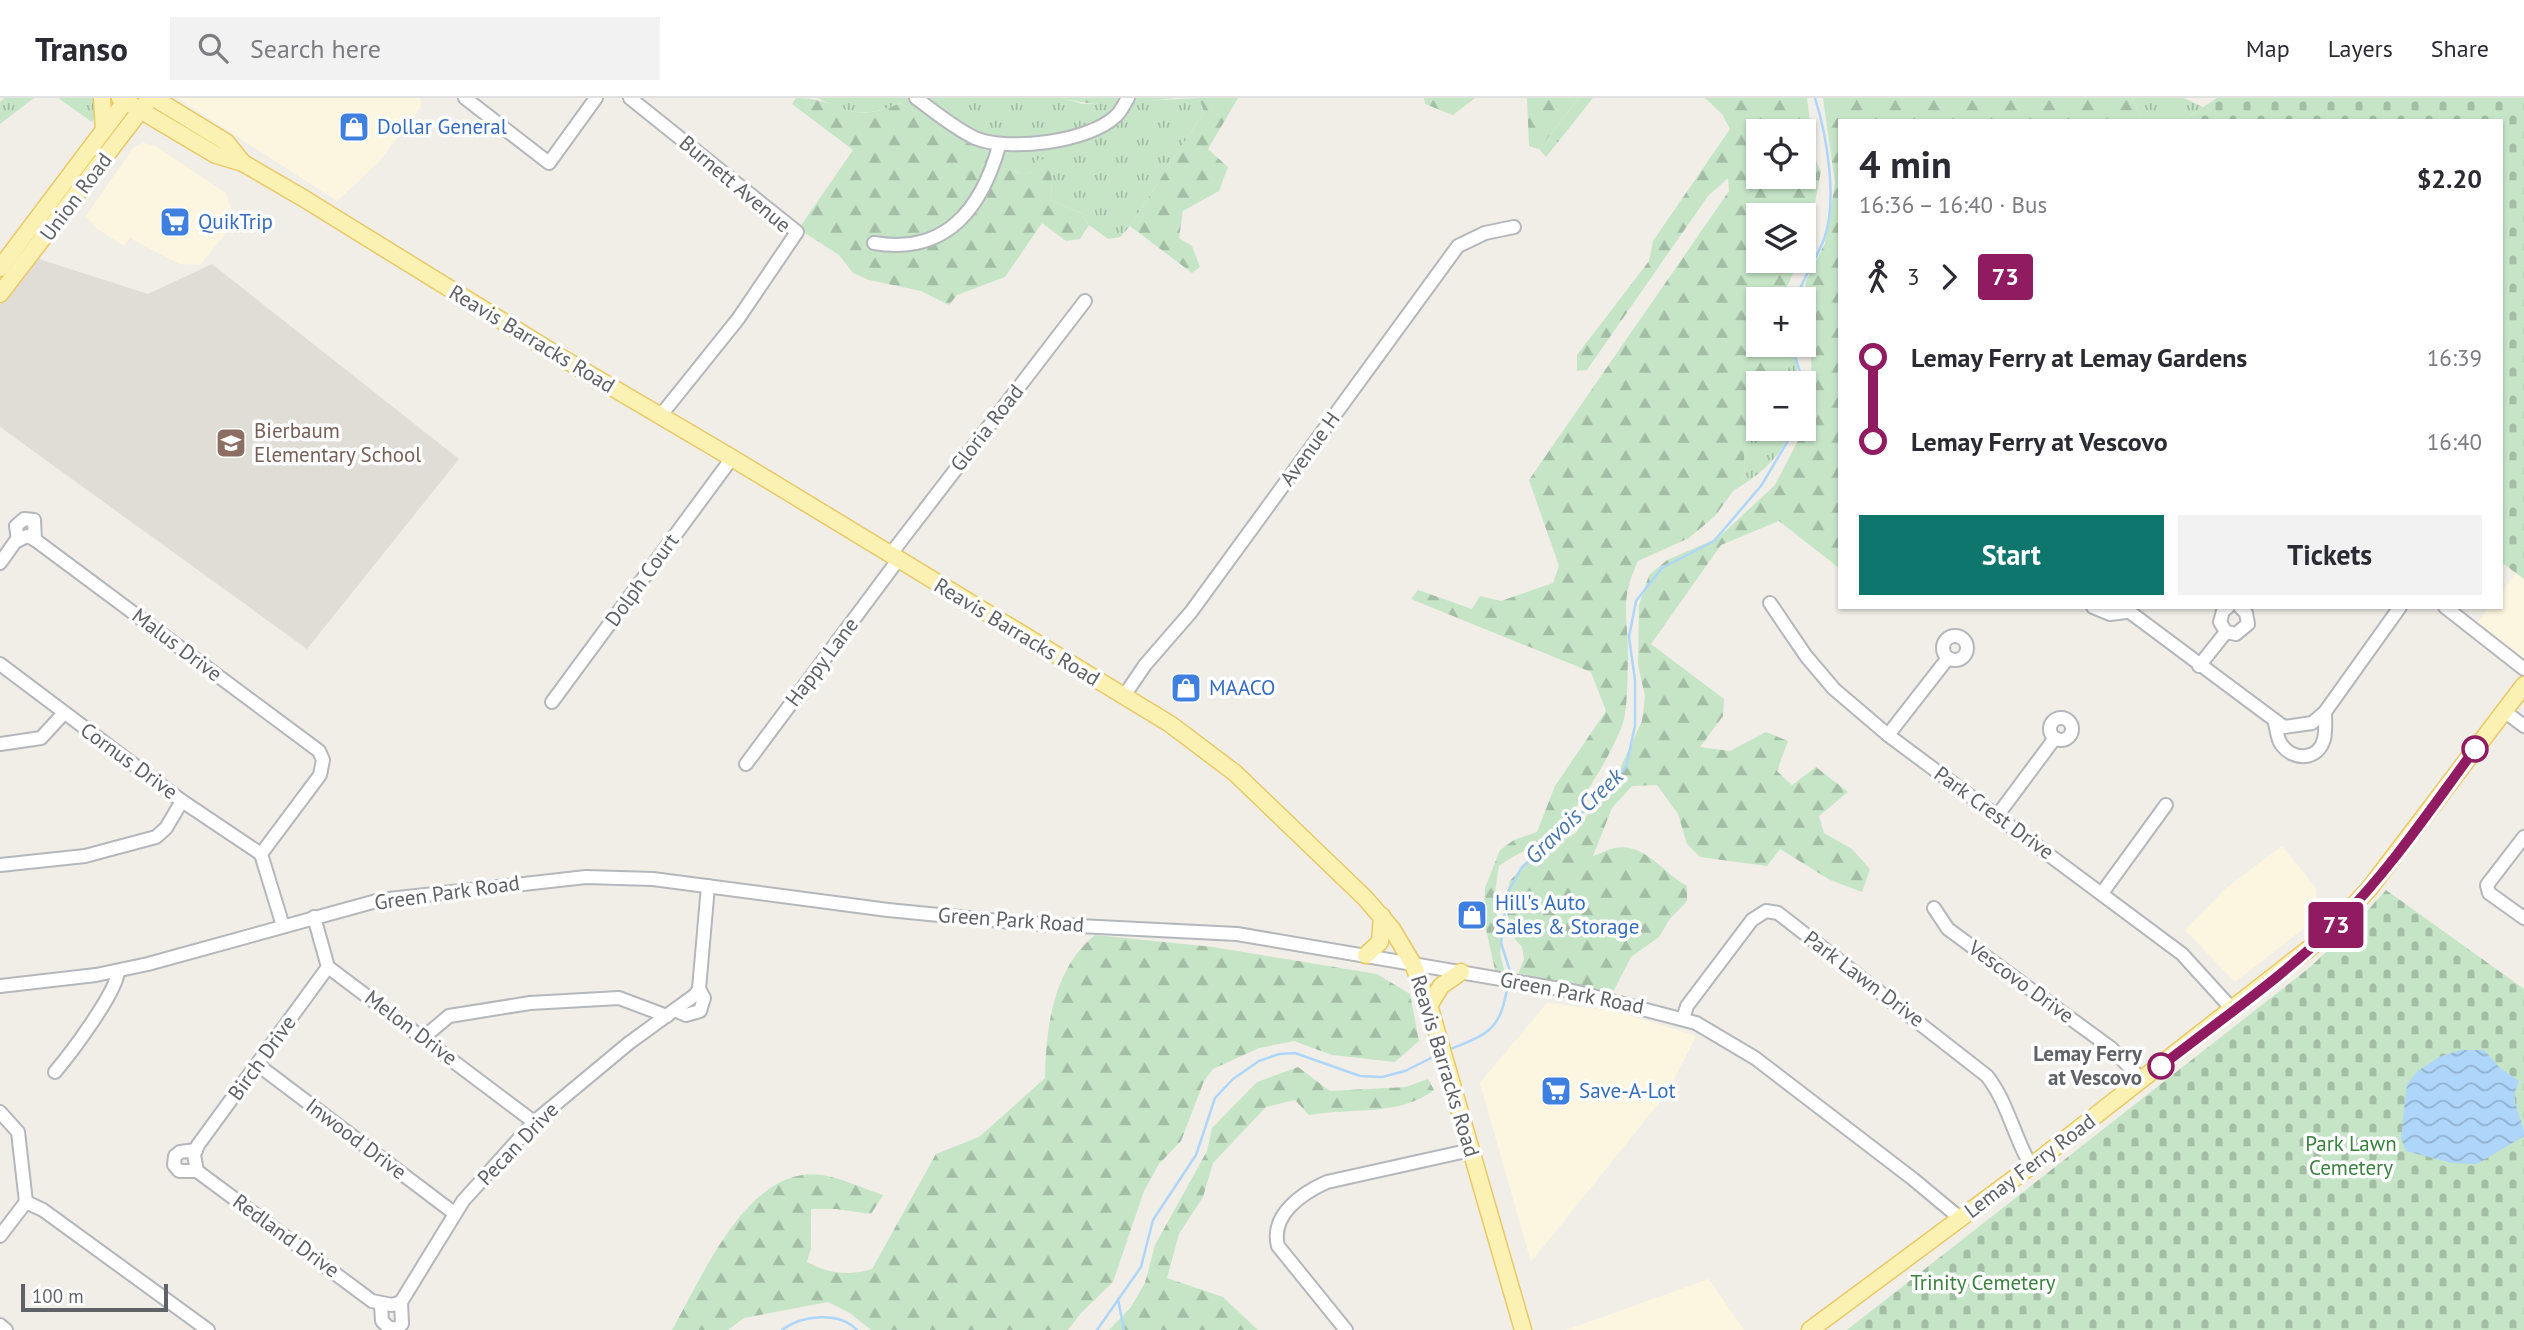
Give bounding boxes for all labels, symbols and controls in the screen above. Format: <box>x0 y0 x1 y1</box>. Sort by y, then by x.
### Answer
search box <box>170 17 660 80</box>
text: Transo <box>35 27 128 70</box>
icon: search <box>194 29 232 67</box>
text: Search here <box>250 32 381 65</box>
text: Map <box>2246 33 2290 64</box>
text: Layers <box>2328 33 2393 64</box>
text: Share <box>2431 33 2489 64</box>
shop icon: Dollar General <box>337 110 371 144</box>
place label: Dollar General <box>377 113 507 140</box>
map controls <box>1746 119 1816 441</box>
button: locate <box>1746 119 1816 189</box>
street label: Burnett Avenue <box>674 129 797 238</box>
text: 4 min <box>1859 139 1952 188</box>
street label: Union Road <box>34 147 118 246</box>
text: $2.20 <box>2417 162 2482 195</box>
text: 16:36 – 16:40 · Bus <box>1859 190 2047 219</box>
button: layers <box>1746 203 1816 273</box>
supermarket icon: QuikTrip <box>158 205 192 239</box>
place label: QuikTrip <box>198 208 273 235</box>
icon: walk <box>1859 258 1897 296</box>
icon: forward <box>1930 258 1968 296</box>
text: 73 <box>1992 261 2019 292</box>
text: 3 <box>1907 262 1920 291</box>
street label: Reavis Barracks Road <box>444 278 620 399</box>
button: + <box>1746 287 1816 357</box>
text: Lemay Ferry at Lemay Gardens <box>1911 341 2247 374</box>
text: 16:39 <box>2427 343 2482 372</box>
button: − <box>1746 371 1816 441</box>
street label: Gloria Road <box>944 379 1029 477</box>
street label: Avenue H <box>1274 406 1346 491</box>
place label: Bierbaum Elementary School <box>254 417 421 468</box>
text: Lemay Ferry at Vescovo <box>1911 425 2168 458</box>
school or university icon: Bierbaum Elementary School <box>214 426 248 460</box>
text: 16:40 <box>2427 427 2482 456</box>
button: Start <box>1859 515 2164 595</box>
button: Tickets <box>2178 515 2482 595</box>
street label: Dolph Court <box>599 528 684 631</box>
street label: Reavis Barracks Road <box>929 571 1105 692</box>
street label: Malus Drive <box>127 602 228 687</box>
street label: Happy Lane <box>779 612 864 712</box>
shop icon: MAACO <box>1169 671 1203 705</box>
place label: MAACO <box>1209 674 1275 701</box>
street label: Cornus Drive <box>75 716 183 805</box>
unlabelled marker <box>2462 736 2488 762</box>
water label: Gravois Creek <box>1518 760 1630 870</box>
street label: Park Crest Drive <box>1929 760 2060 865</box>
street label: Green Park Road <box>373 869 521 916</box>
place label: Hill's Auto Sales & Storage <box>1495 889 1639 940</box>
shop icon: Hill's Auto Sales & Storage <box>1455 898 1489 932</box>
street label: Green Park Road <box>937 901 1085 938</box>
line badge: 73 <box>2304 902 2368 948</box>
text: 73 <box>2322 909 2350 940</box>
street label: Park Lawn Drive <box>1799 924 1930 1033</box>
street label: Vescovo Drive <box>1962 934 2079 1029</box>
street label: Green Park Road <box>1498 965 1646 1020</box>
street label: Reavis Barracks Road <box>1405 972 1486 1160</box>
street label: Melon Drive <box>360 984 463 1071</box>
street label: Birch Drive <box>222 1010 302 1106</box>
place label: Lemay Ferry at Vescovo <box>2033 1040 2143 1091</box>
marker: Lemay Ferry at Vescovo <box>2148 1053 2174 1079</box>
supermarket icon: Save-A-Lot <box>1539 1074 1573 1108</box>
place label: Save-A-Lot <box>1579 1077 1676 1104</box>
street label: Inwood Drive <box>301 1092 412 1185</box>
street label: Pecan Drive <box>471 1096 564 1191</box>
street label: Lemay Ferry Road <box>1959 1107 2101 1224</box>
park label: Park Lawn Cemetery <box>2305 1130 2397 1181</box>
street label: Redland Drive <box>228 1188 345 1283</box>
park label: Trinity Cemetery <box>1910 1269 2056 1296</box>
scale bar <box>21 1281 168 1313</box>
text: 100 m <box>32 1284 84 1308</box>

